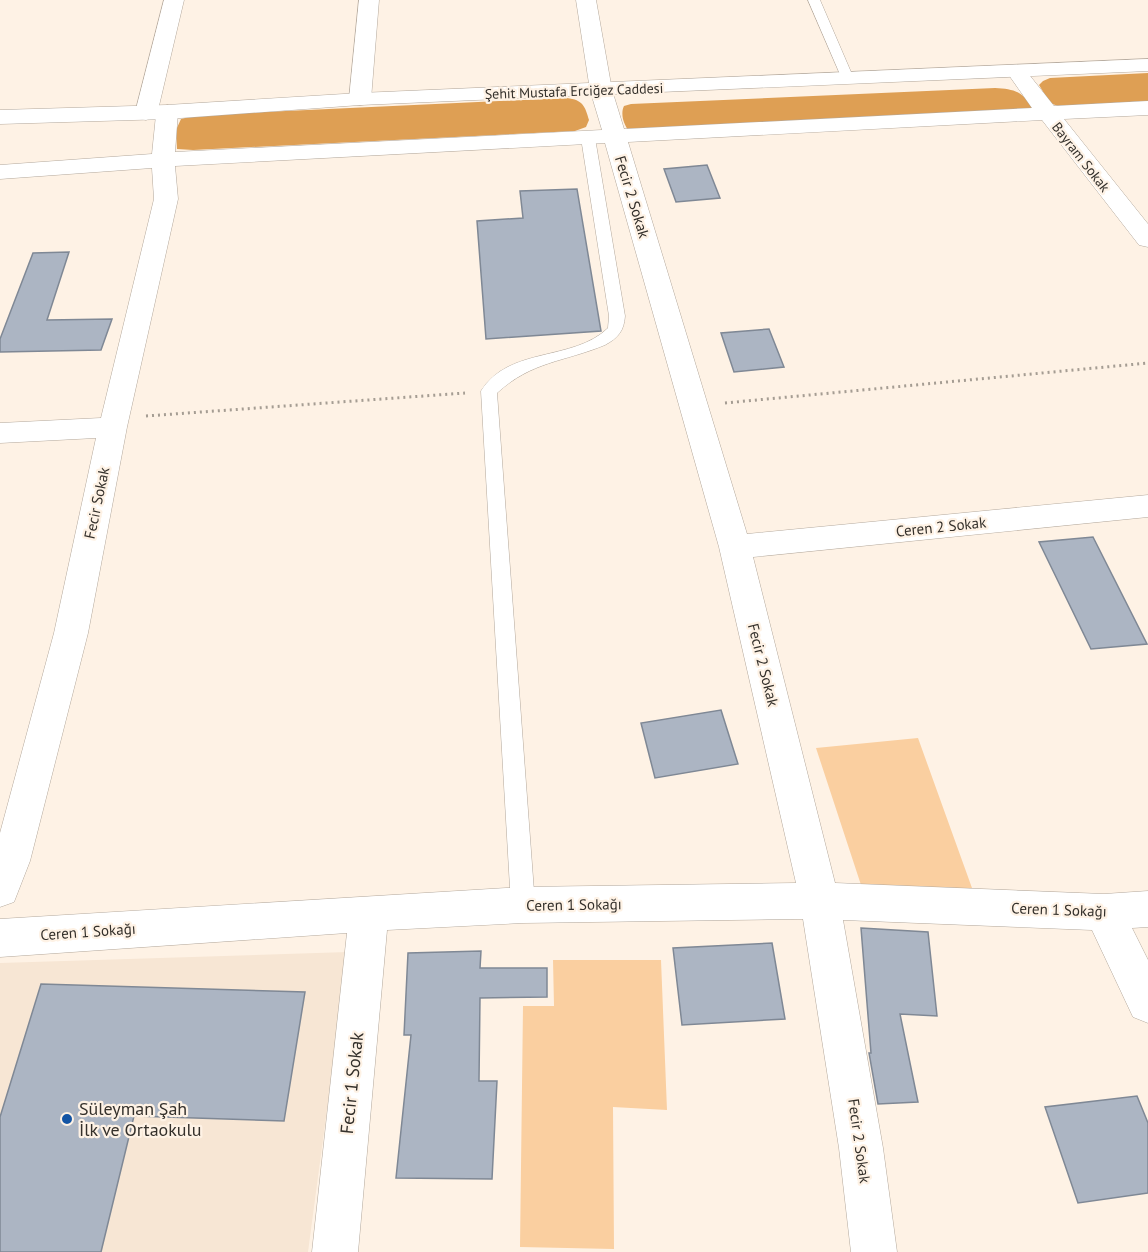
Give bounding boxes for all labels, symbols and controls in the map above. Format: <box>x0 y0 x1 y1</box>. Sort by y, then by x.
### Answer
street label: Şehit Mustafa Erciğez Caddesi <box>484 79 664 103</box>
street label: Bayram Sokak <box>1048 118 1114 196</box>
street label: Fecir 2 Sokak <box>611 153 654 241</box>
street label: Fecir Sokak <box>80 464 114 541</box>
street label: Ceren 2 Sokak <box>895 512 988 541</box>
street label: Fecir 2 Sokak <box>744 621 783 709</box>
street label: Ceren 1 Sokağı <box>526 894 622 915</box>
street label: Ceren 1 Sokağı <box>1011 898 1107 921</box>
street label: Ceren 1 Sokağı <box>40 919 136 944</box>
street label: Fecir 1 Sokak <box>335 1031 368 1135</box>
place label: Süleyman Şah İlk ve Ortaokulu <box>79 1097 202 1141</box>
street label: Fecir 2 Sokak <box>844 1097 875 1185</box>
marker: Süleyman Şah İlk ve Ortaokulu <box>60 1112 74 1126</box>

